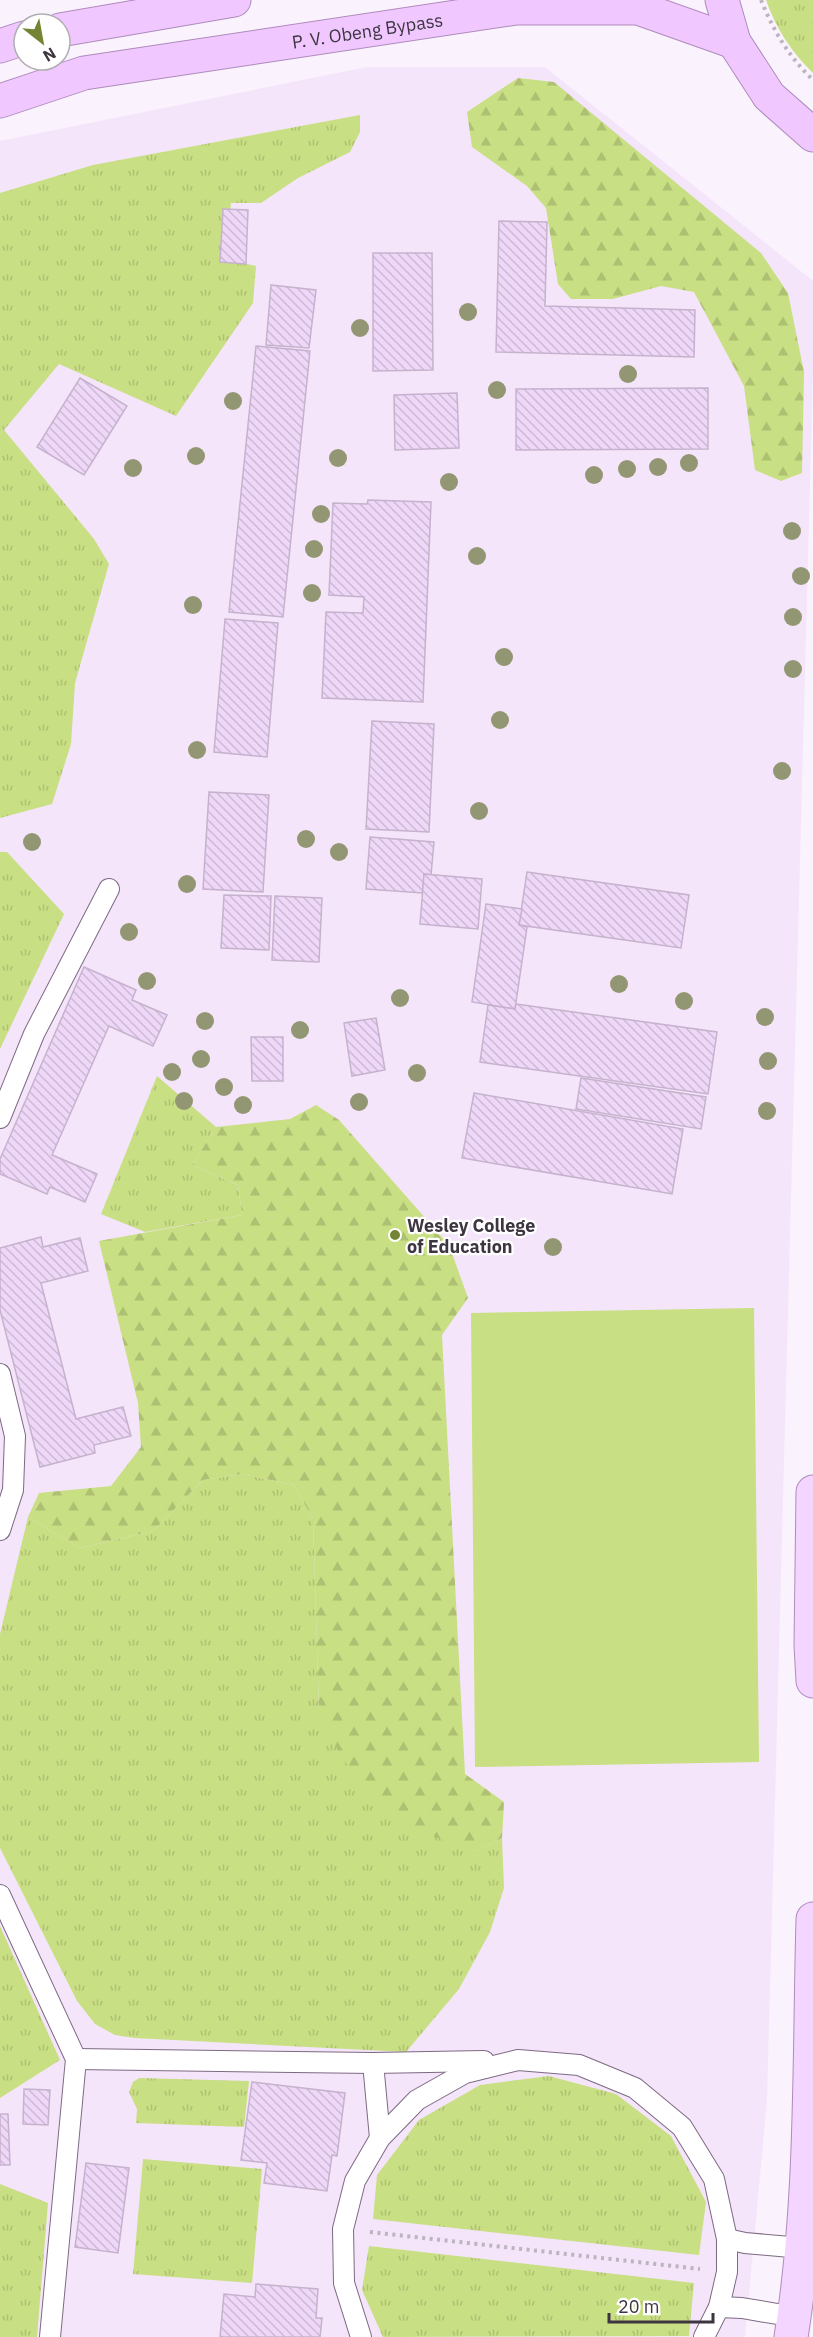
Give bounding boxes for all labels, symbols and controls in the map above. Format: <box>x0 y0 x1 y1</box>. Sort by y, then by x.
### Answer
street label: P. V. Obeng Bypass <box>290 8 444 53</box>
north arrow <box>12 12 72 72</box>
text: N <box>40 43 60 66</box>
place label: Wesley College of Education <box>407 1214 535 1258</box>
marker: Wesley College of Education <box>388 1228 402 1242</box>
scale bar <box>609 2286 712 2324</box>
text: 20 m <box>618 2295 660 2318</box>

